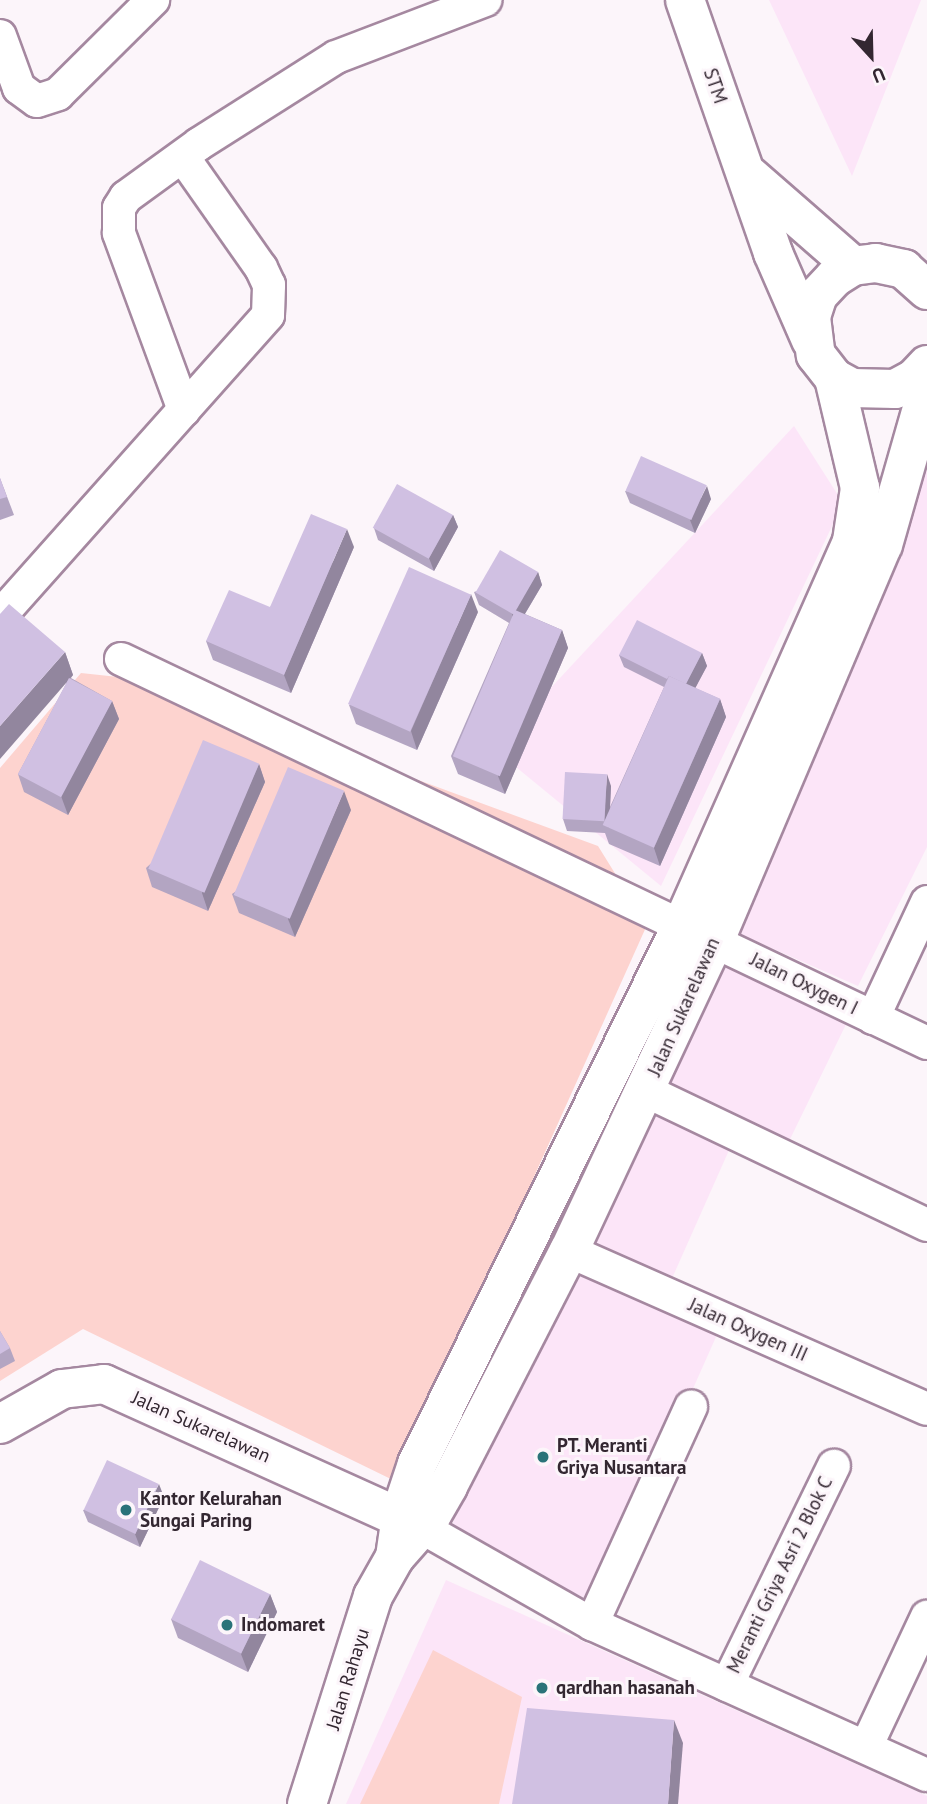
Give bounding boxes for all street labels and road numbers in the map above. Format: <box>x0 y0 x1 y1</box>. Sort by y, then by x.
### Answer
street label: STM <box>698 65 732 107</box>
street label: Jalan Sukarelawan <box>643 934 725 1080</box>
street label: Jalan Oxygen I <box>746 948 862 1020</box>
street label: Jalan Oxygen III <box>685 1294 811 1366</box>
street label: Jalan Sukarelawan <box>128 1386 274 1468</box>
street label: Meranti Griya Asri 2 Blok C <box>722 1472 838 1678</box>
street label: Jalan Rahayu <box>322 1626 374 1732</box>

